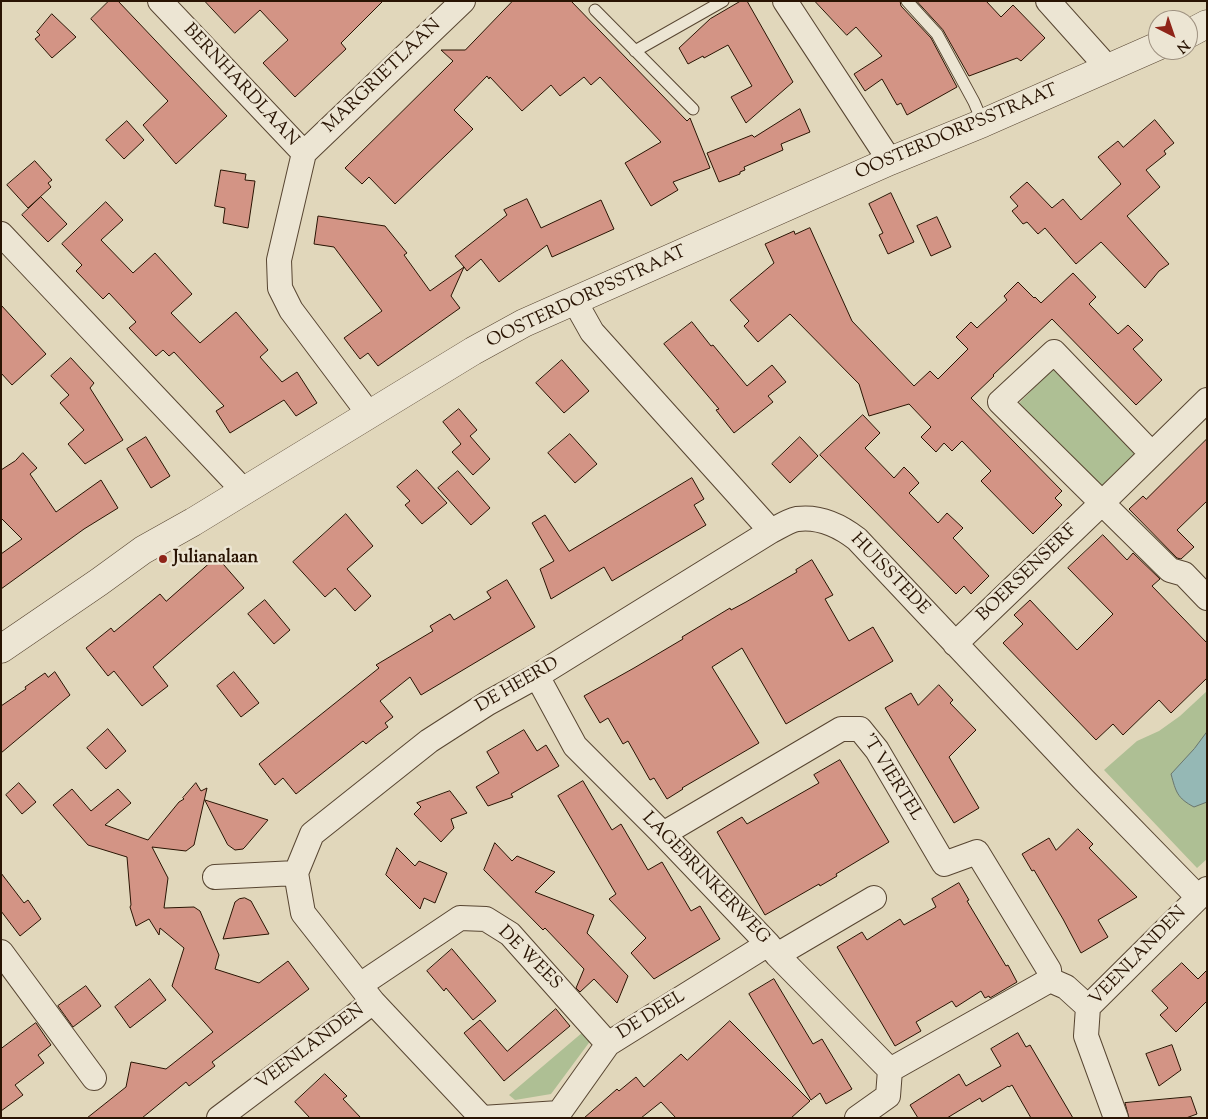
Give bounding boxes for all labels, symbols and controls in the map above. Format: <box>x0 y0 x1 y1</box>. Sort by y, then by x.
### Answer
north arrow <box>1148 10 1198 60</box>
street label: MARGRIETLAAN <box>320 15 446 139</box>
street label: BERNHARDLAAN <box>178 20 302 152</box>
text: N <box>1171 34 1193 57</box>
street label: OOSTERDORPSSTRAAT <box>852 80 1062 186</box>
street label: OOSTERDORPSSTRAAT <box>484 242 690 354</box>
street label: BOERSENSERF <box>973 521 1083 627</box>
street label: HUISSTEDE <box>845 530 933 620</box>
place label: Julianalaan <box>173 548 258 570</box>
marker: Julianalaan <box>157 553 169 565</box>
street label: DE HEERD <box>473 654 563 718</box>
street label: 'T VIERTEL <box>856 731 926 825</box>
street label: LAGEBRINKERWEG <box>636 809 774 949</box>
street label: VEENLANDEN <box>1086 903 1192 1011</box>
street label: DE WEES <box>493 923 565 995</box>
street label: DE DEEL <box>614 987 690 1045</box>
street label: VEENLANDEN <box>253 1000 369 1096</box>

